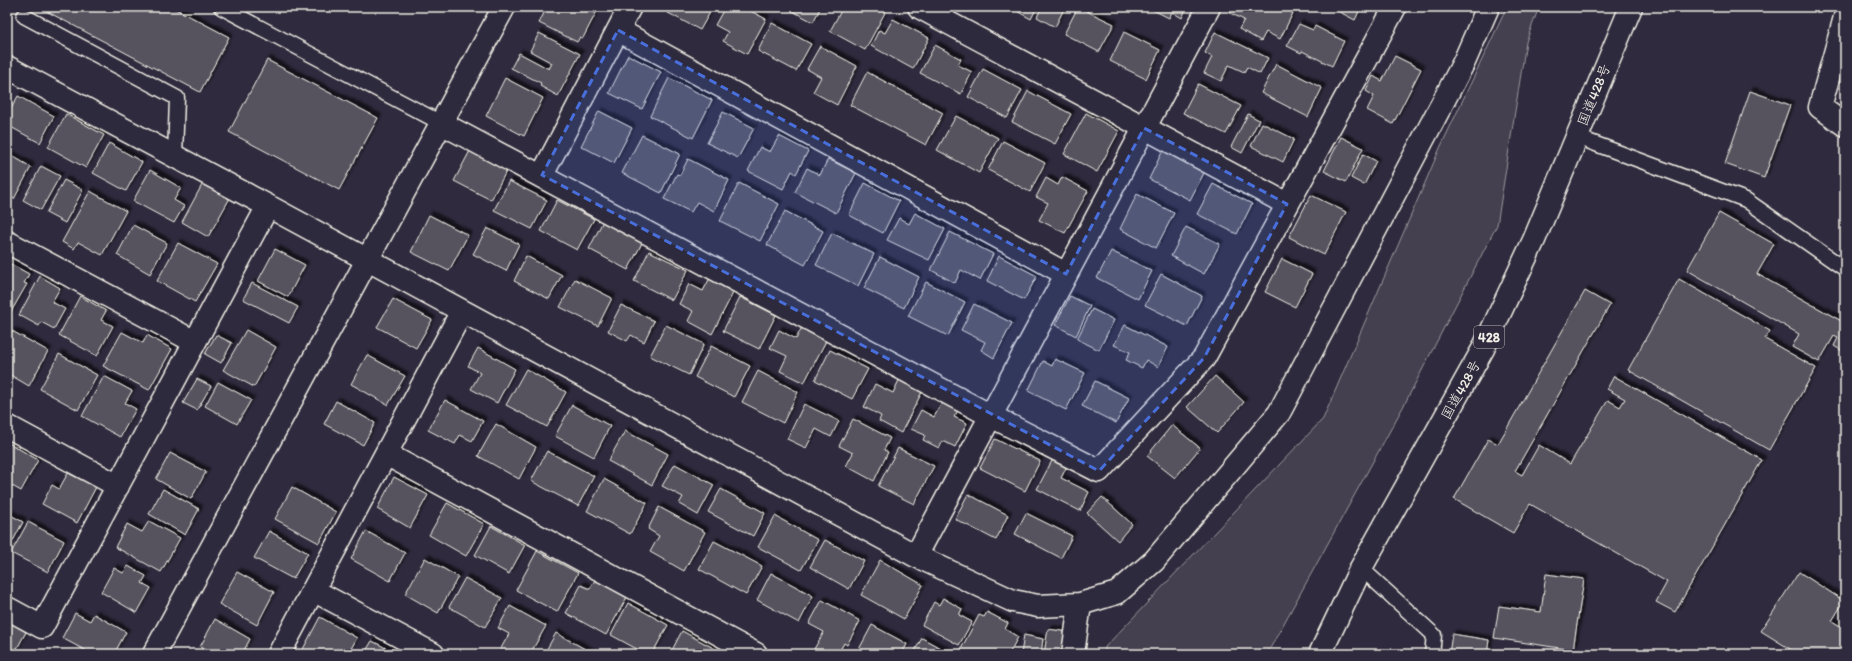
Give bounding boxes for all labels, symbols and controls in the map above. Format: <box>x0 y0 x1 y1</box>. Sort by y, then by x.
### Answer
street label: 国道428号 <box>1574 61 1614 129</box>
road number: 428 <box>1474 326 1504 348</box>
street label: 国道428号 <box>1438 357 1484 423</box>

